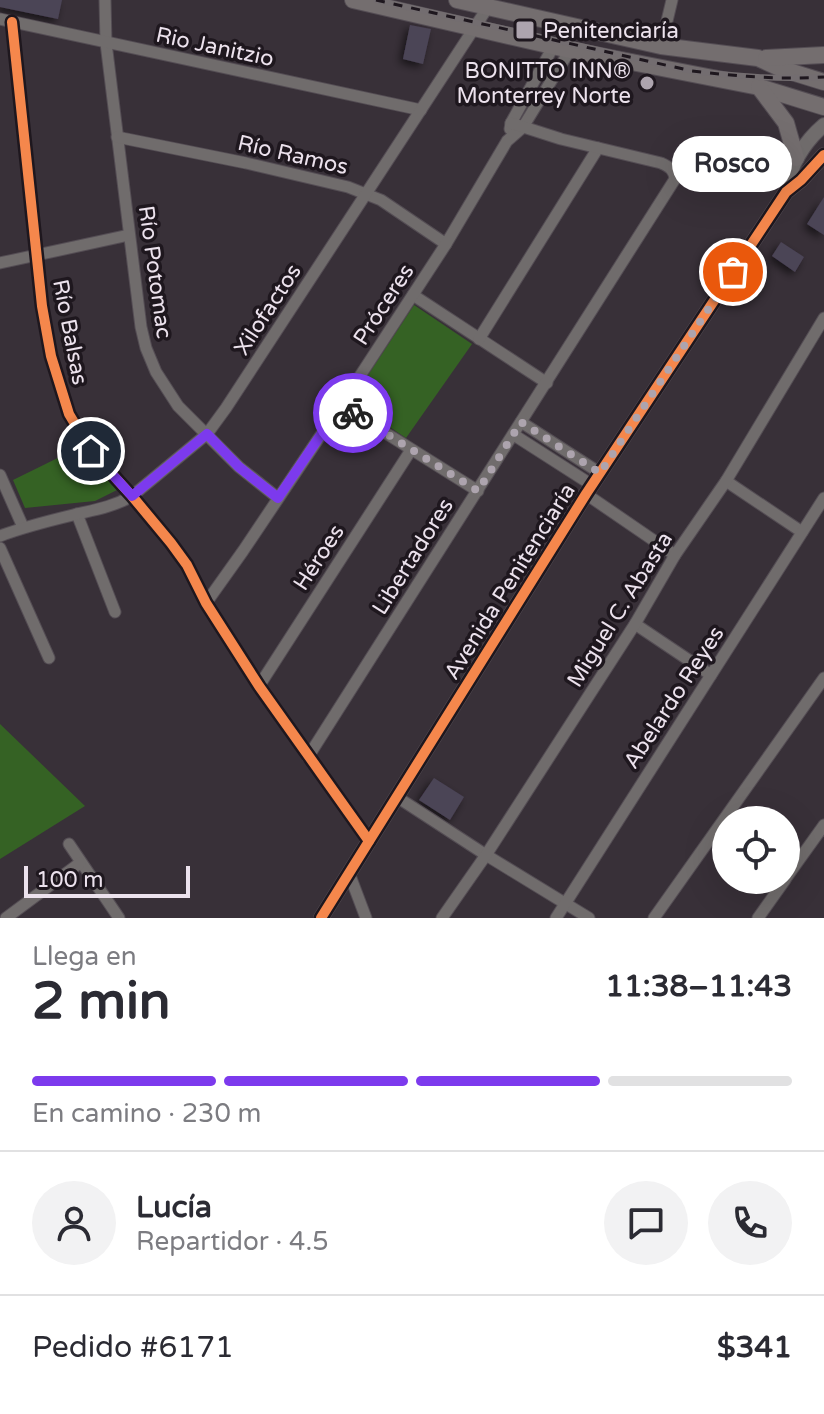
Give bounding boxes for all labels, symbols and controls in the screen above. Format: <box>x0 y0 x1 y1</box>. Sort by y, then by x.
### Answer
place label: Penitenciaría <box>543 18 679 44</box>
marker: Penitenciaría <box>514 19 536 41</box>
street label: Rio Janitzio <box>153 22 276 72</box>
place label: BONITTO INN® Monterrey Norte <box>457 58 631 109</box>
marker: BONITTO INN® Monterrey Norte <box>638 74 656 92</box>
street label: Río Ramos <box>235 130 350 180</box>
callout: Rosco <box>673 136 793 192</box>
text: Rosco <box>694 148 770 179</box>
street label: Río Potomac <box>133 204 177 340</box>
pin <box>699 238 767 306</box>
icon: bag <box>711 250 755 294</box>
street label: Xilofactos <box>229 259 307 360</box>
street label: Próceres <box>348 259 420 350</box>
street label: Río Balsas <box>47 277 93 387</box>
courier <box>313 373 393 453</box>
icon: bike <box>331 391 375 435</box>
pin <box>57 417 125 485</box>
icon: home <box>69 429 113 473</box>
street label: Avenida Penitenciaría <box>439 479 581 684</box>
street label: Libertadores <box>367 494 459 619</box>
street label: Héroes <box>288 520 350 595</box>
street label: Miguel C. Abasta <box>562 527 678 692</box>
street label: Abelardo Reyes <box>618 622 729 773</box>
map controls <box>712 806 800 894</box>
button: locate <box>712 806 800 894</box>
scale bar <box>24 862 190 898</box>
text: 100 m <box>36 867 103 893</box>
text: Llega en <box>32 941 137 972</box>
text: 11:38–11:43 <box>605 968 792 1005</box>
text: 2 min <box>32 970 171 1033</box>
text: En camino · 230 m <box>32 1098 261 1129</box>
button: person <box>32 1181 116 1265</box>
button: chat <box>604 1181 688 1265</box>
button: phone <box>708 1181 792 1265</box>
text: Lucía <box>136 1189 212 1226</box>
text: Repartidor · 4.5 <box>136 1226 328 1257</box>
text: Pedido #6171 <box>32 1329 234 1366</box>
text: $341 <box>717 1329 792 1366</box>

